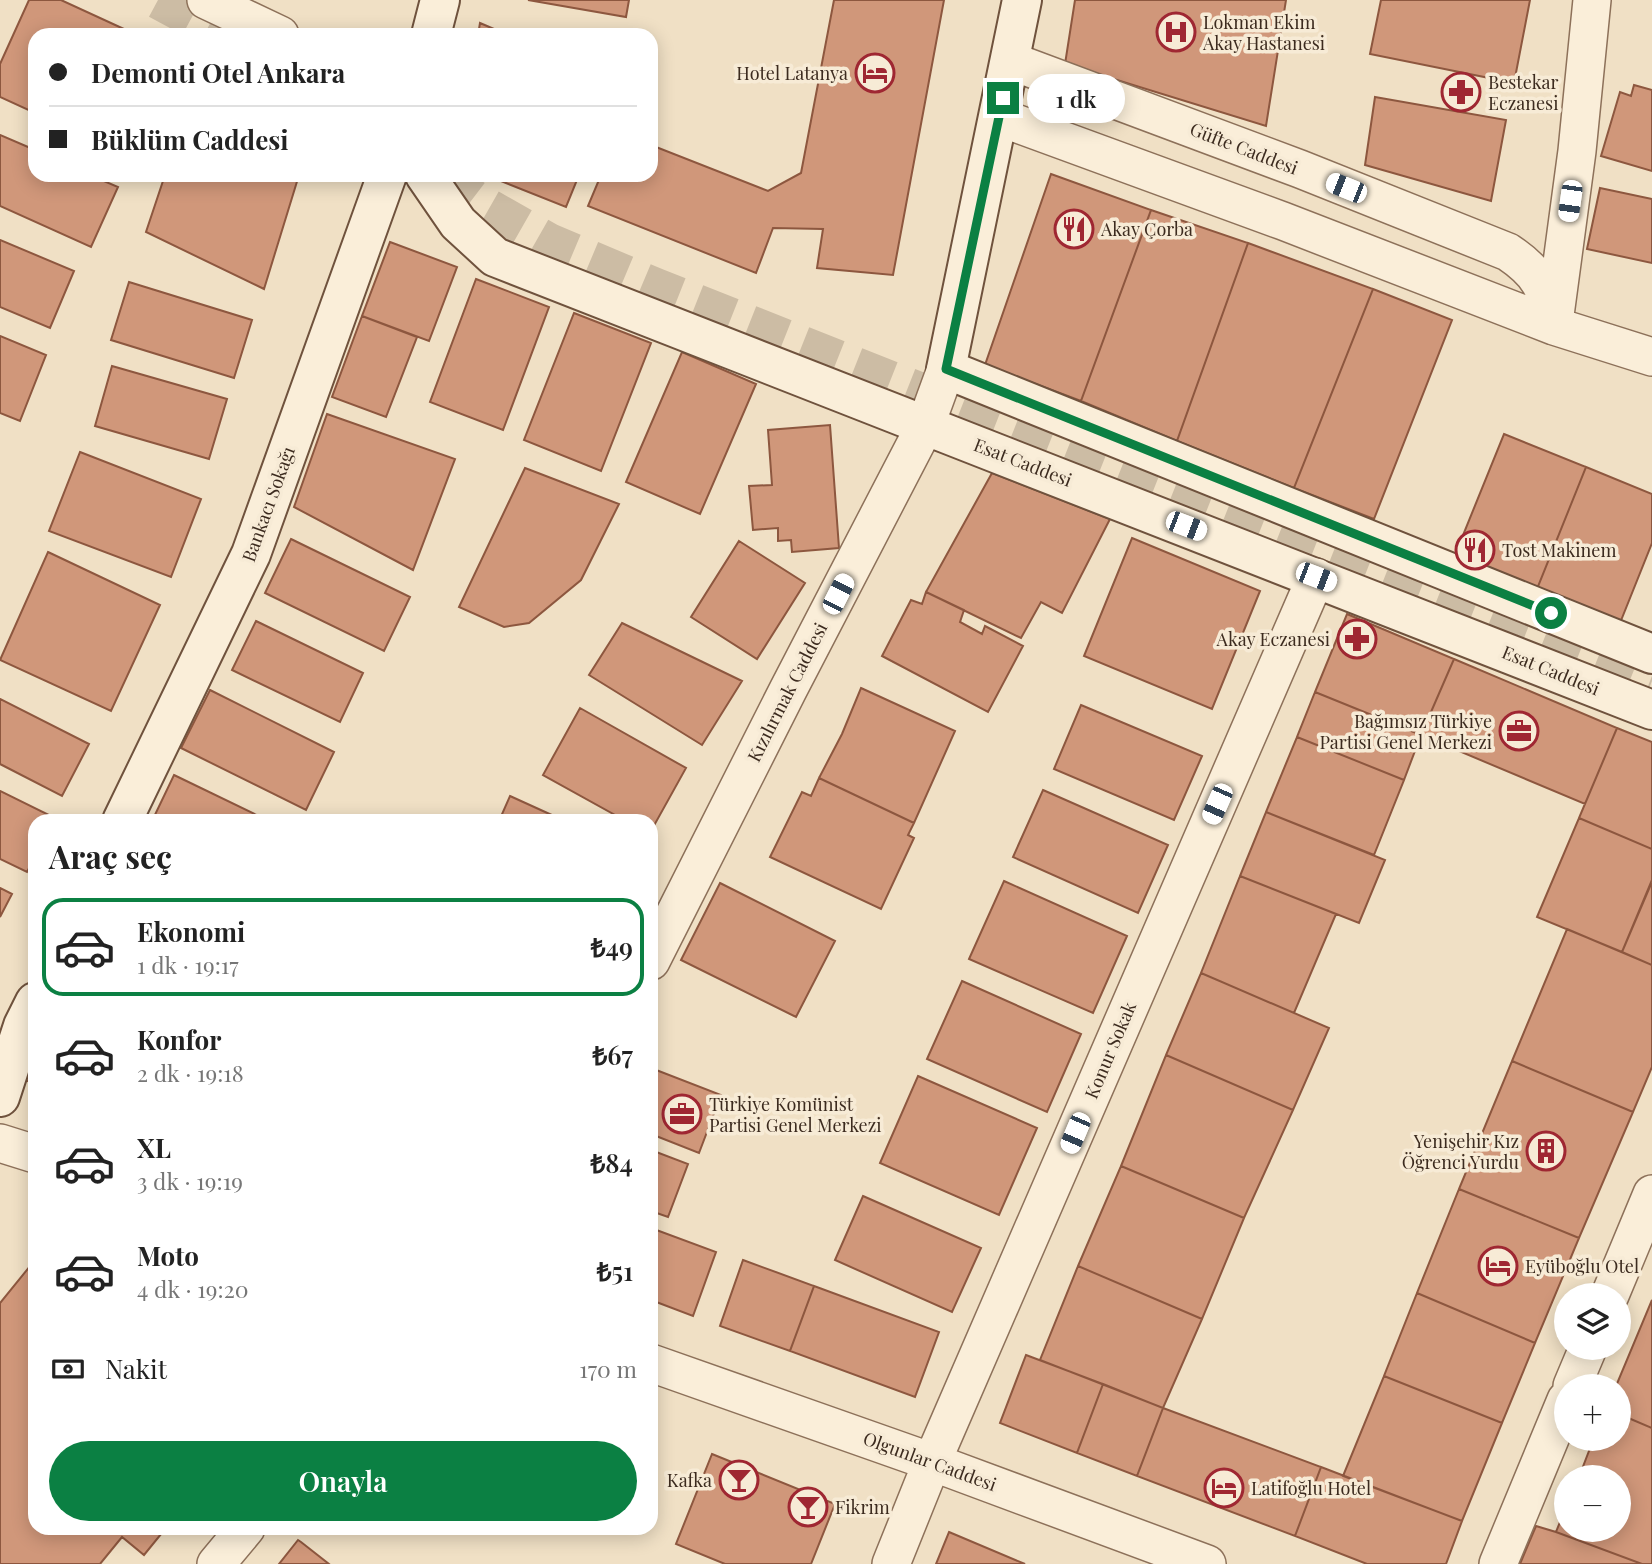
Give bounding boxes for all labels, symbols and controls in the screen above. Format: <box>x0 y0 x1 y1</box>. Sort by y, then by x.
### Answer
place label: Lokman Ekim Akay Hastanesi <box>1202 10 1325 55</box>
hospital icon: Lokman Ekim Akay Hastanesi <box>1155 11 1197 53</box>
hotel icon: Hotel Latanya <box>854 52 896 94</box>
text: Demonti Otel Ankara <box>91 55 345 90</box>
place label: Hotel Latanya <box>736 61 848 85</box>
place label: Bestekar Eczanesi <box>1488 70 1559 115</box>
pharmacy icon: Bestekar Eczanesi <box>1440 71 1482 113</box>
callout: 1 dk <box>1028 74 1126 122</box>
route end <box>987 82 1019 114</box>
text: 1 dk <box>1055 83 1097 114</box>
street label: Güfte Caddesi <box>1187 116 1301 180</box>
text: Büklüm Caddesi <box>91 122 288 157</box>
car <box>1323 170 1370 206</box>
car <box>1557 179 1584 223</box>
restaurant icon: Akay Çorba <box>1053 208 1095 250</box>
place label: Akay Çorba <box>1100 217 1193 241</box>
street label: Esat Caddesi <box>971 432 1075 492</box>
street label: Bankacı Sokağı <box>236 443 300 565</box>
car <box>1163 509 1210 543</box>
restaurant icon: Tost Makinem <box>1454 529 1496 571</box>
place label: Tost Makinem <box>1502 538 1616 562</box>
car <box>1293 560 1340 594</box>
car <box>820 571 857 617</box>
route start <box>1535 597 1567 629</box>
street label: Kızılırmak Caddesi <box>742 618 832 766</box>
pharmacy icon: Akay Eczanesi <box>1336 618 1378 660</box>
place label: Akay Eczanesi <box>1216 627 1330 651</box>
street label: Esat Caddesi <box>1499 640 1603 700</box>
place label: Bağımsız Türkiye Partisi Genel Merkezi <box>1319 709 1492 754</box>
office icon: Bağımsız Türkiye Partisi Genel Merkezi <box>1498 710 1540 752</box>
car <box>1199 781 1236 827</box>
text: Araç seç <box>49 834 172 877</box>
text: Ekonomi <box>137 914 245 949</box>
icon: car <box>53 916 116 979</box>
text: ₺49 <box>591 929 633 964</box>
text: 1 dk · 19:17 <box>137 949 239 980</box>
street label: Konur Sokak <box>1079 998 1141 1102</box>
text: Konfor <box>137 1022 221 1057</box>
icon: car <box>53 1024 116 1087</box>
text: ₺67 <box>592 1037 633 1072</box>
text: 2 dk · 19:18 <box>137 1057 244 1088</box>
place label: Türkiye Komünist Partisi Genel Merkezi <box>709 1092 882 1137</box>
office icon: Türkiye Komünist Partisi Genel Merkezi <box>661 1093 703 1135</box>
car <box>1058 1110 1093 1156</box>
place label: Yenişehir Kız Öğrenci Yurdu <box>1402 1129 1520 1174</box>
text: XL <box>137 1130 171 1165</box>
building icon: Yenişehir Kız Öğrenci Yurdu <box>1525 1130 1567 1172</box>
icon: car <box>53 1132 116 1195</box>
text: ₺84 <box>590 1145 633 1180</box>
text: 3 dk · 19:19 <box>137 1165 243 1196</box>
text: Moto <box>137 1238 199 1273</box>
icon: car <box>53 1240 116 1303</box>
hotel icon: Eyüboğlu Otel <box>1477 1245 1519 1287</box>
text: ₺51 <box>597 1253 633 1288</box>
place label: Eyüboğlu Otel <box>1525 1254 1639 1278</box>
text: 4 dk · 19:20 <box>137 1273 249 1304</box>
map controls <box>1554 1283 1631 1542</box>
button: layers <box>1554 1283 1631 1360</box>
icon: cash <box>49 1350 87 1388</box>
text: Nakit <box>105 1351 167 1386</box>
text: 170 m <box>579 1353 637 1384</box>
button: + <box>1554 1374 1631 1451</box>
street label: Olgunlar Caddesi <box>860 1426 1000 1496</box>
button: Onayla <box>49 1441 637 1521</box>
bar icon: Kafka <box>718 1459 760 1501</box>
button: − <box>1554 1465 1631 1542</box>
hotel icon: Latifoğlu Hotel <box>1203 1467 1245 1509</box>
place label: Kafka <box>667 1468 712 1492</box>
place label: Latifoğlu Hotel <box>1251 1476 1371 1500</box>
bar icon: Fikrim <box>787 1486 829 1528</box>
place label: Fikrim <box>835 1495 890 1519</box>

